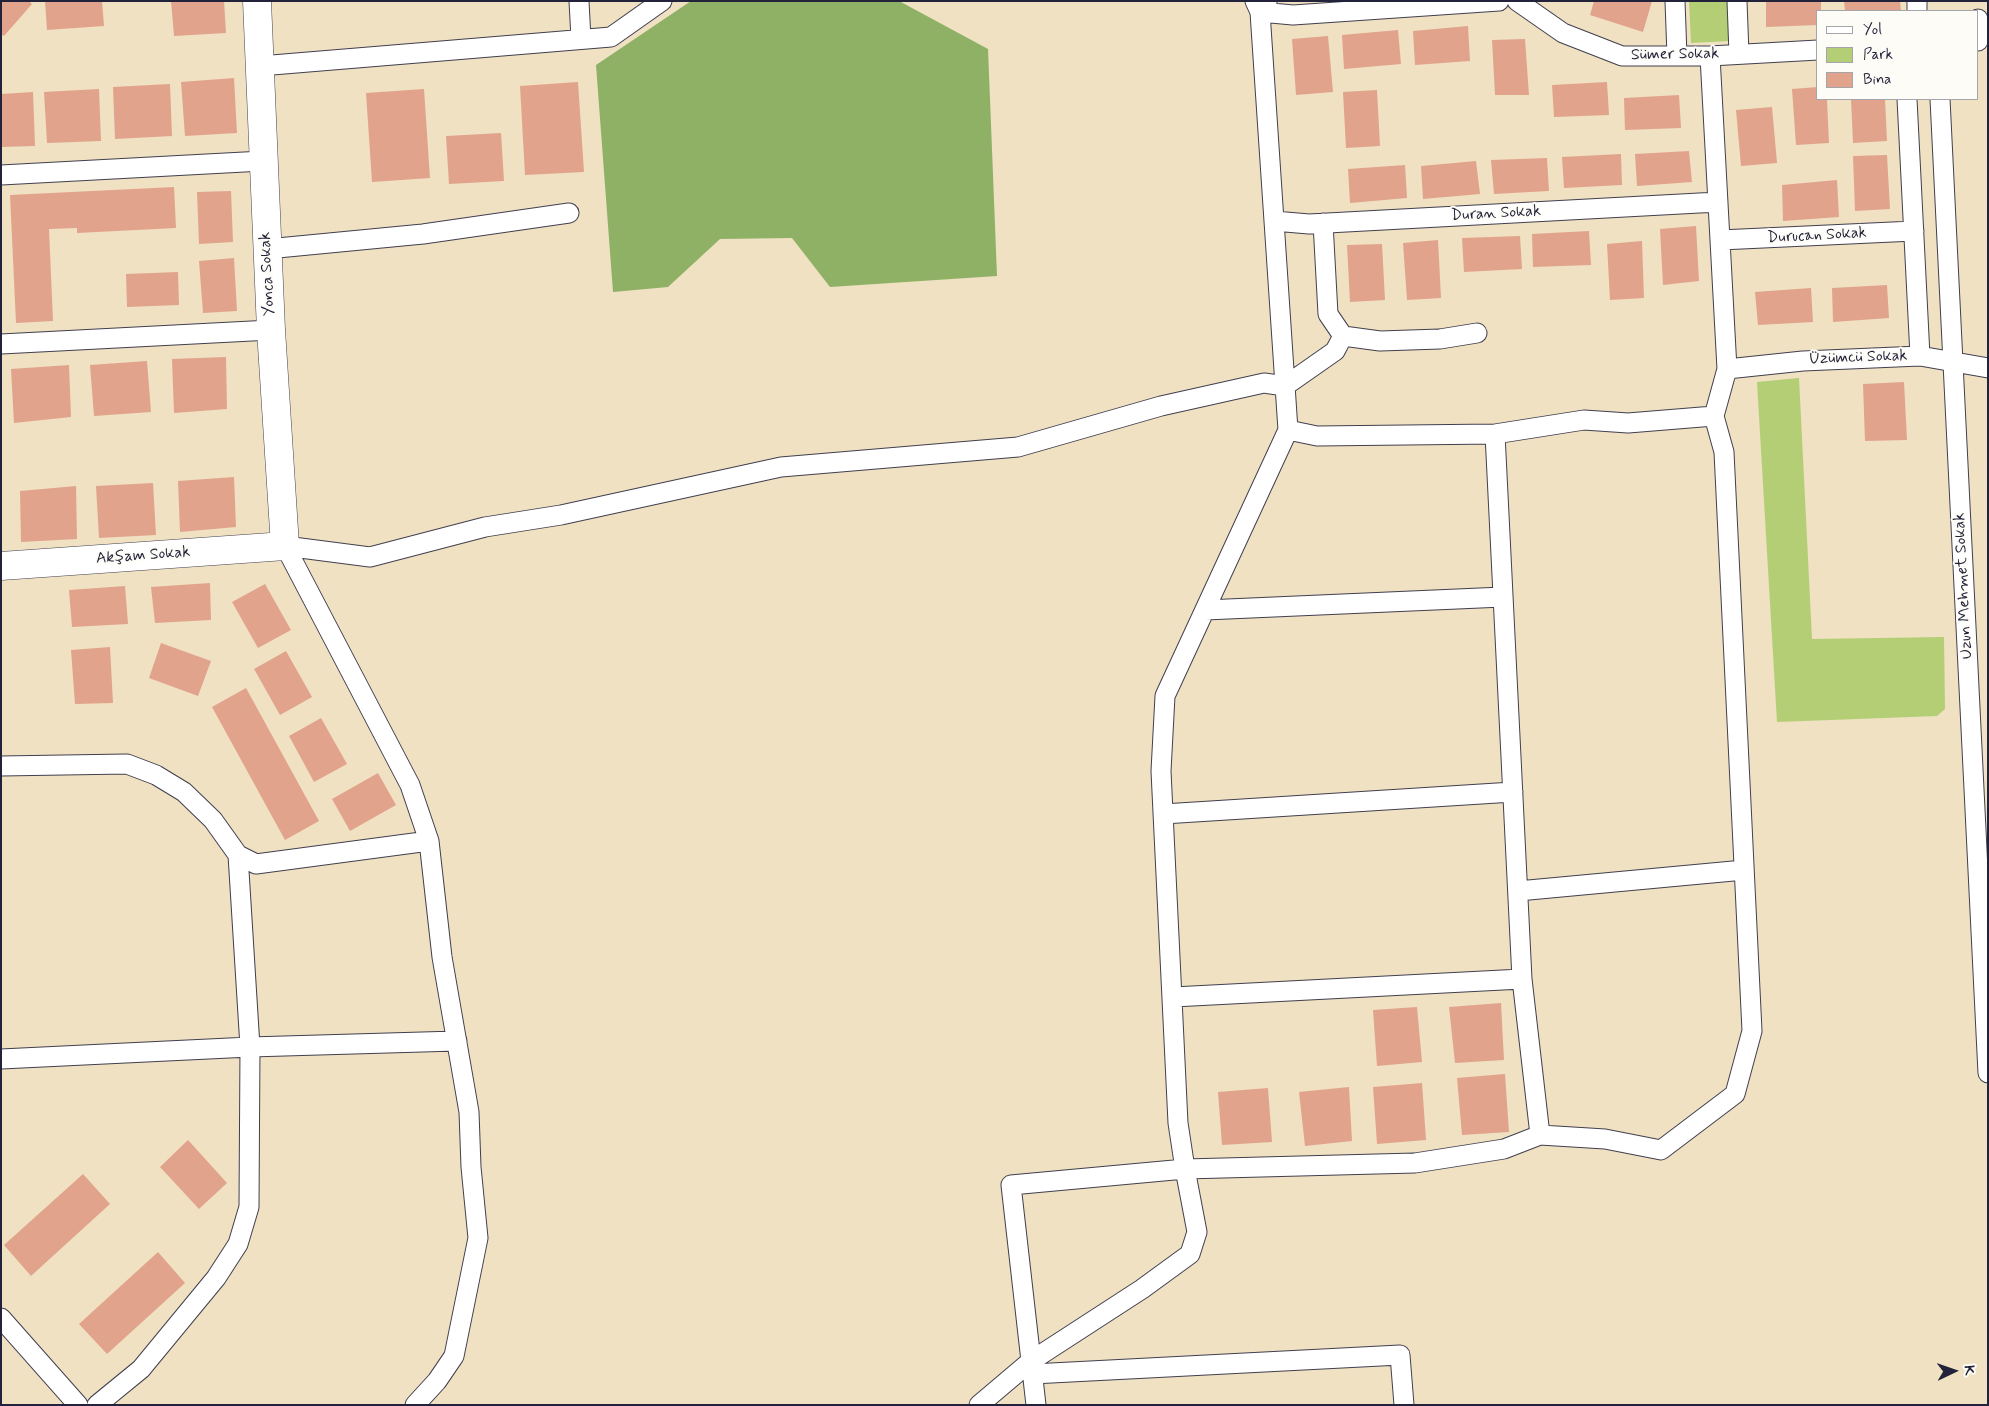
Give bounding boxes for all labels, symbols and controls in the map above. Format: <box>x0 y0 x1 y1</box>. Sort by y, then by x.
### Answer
legend <box>1816 10 1979 100</box>
text: Yol <box>1863 20 1882 40</box>
street label: Sümer Sokak <box>1631 45 1719 65</box>
text: Park <box>1863 45 1893 65</box>
text: Bina <box>1863 70 1891 90</box>
street label: Duran Sokak <box>1451 202 1541 226</box>
street label: Durucan Sokak <box>1767 224 1867 248</box>
street label: Yonca Sokak <box>256 231 280 317</box>
street label: Üzümcü Sokak <box>1808 347 1908 369</box>
street label: Uzun Mehmet Sokak <box>1951 512 1977 660</box>
street label: Akşam Sokak <box>95 543 191 569</box>
north arrow <box>1929 1346 1979 1396</box>
text: K <box>1960 1365 1978 1376</box>

